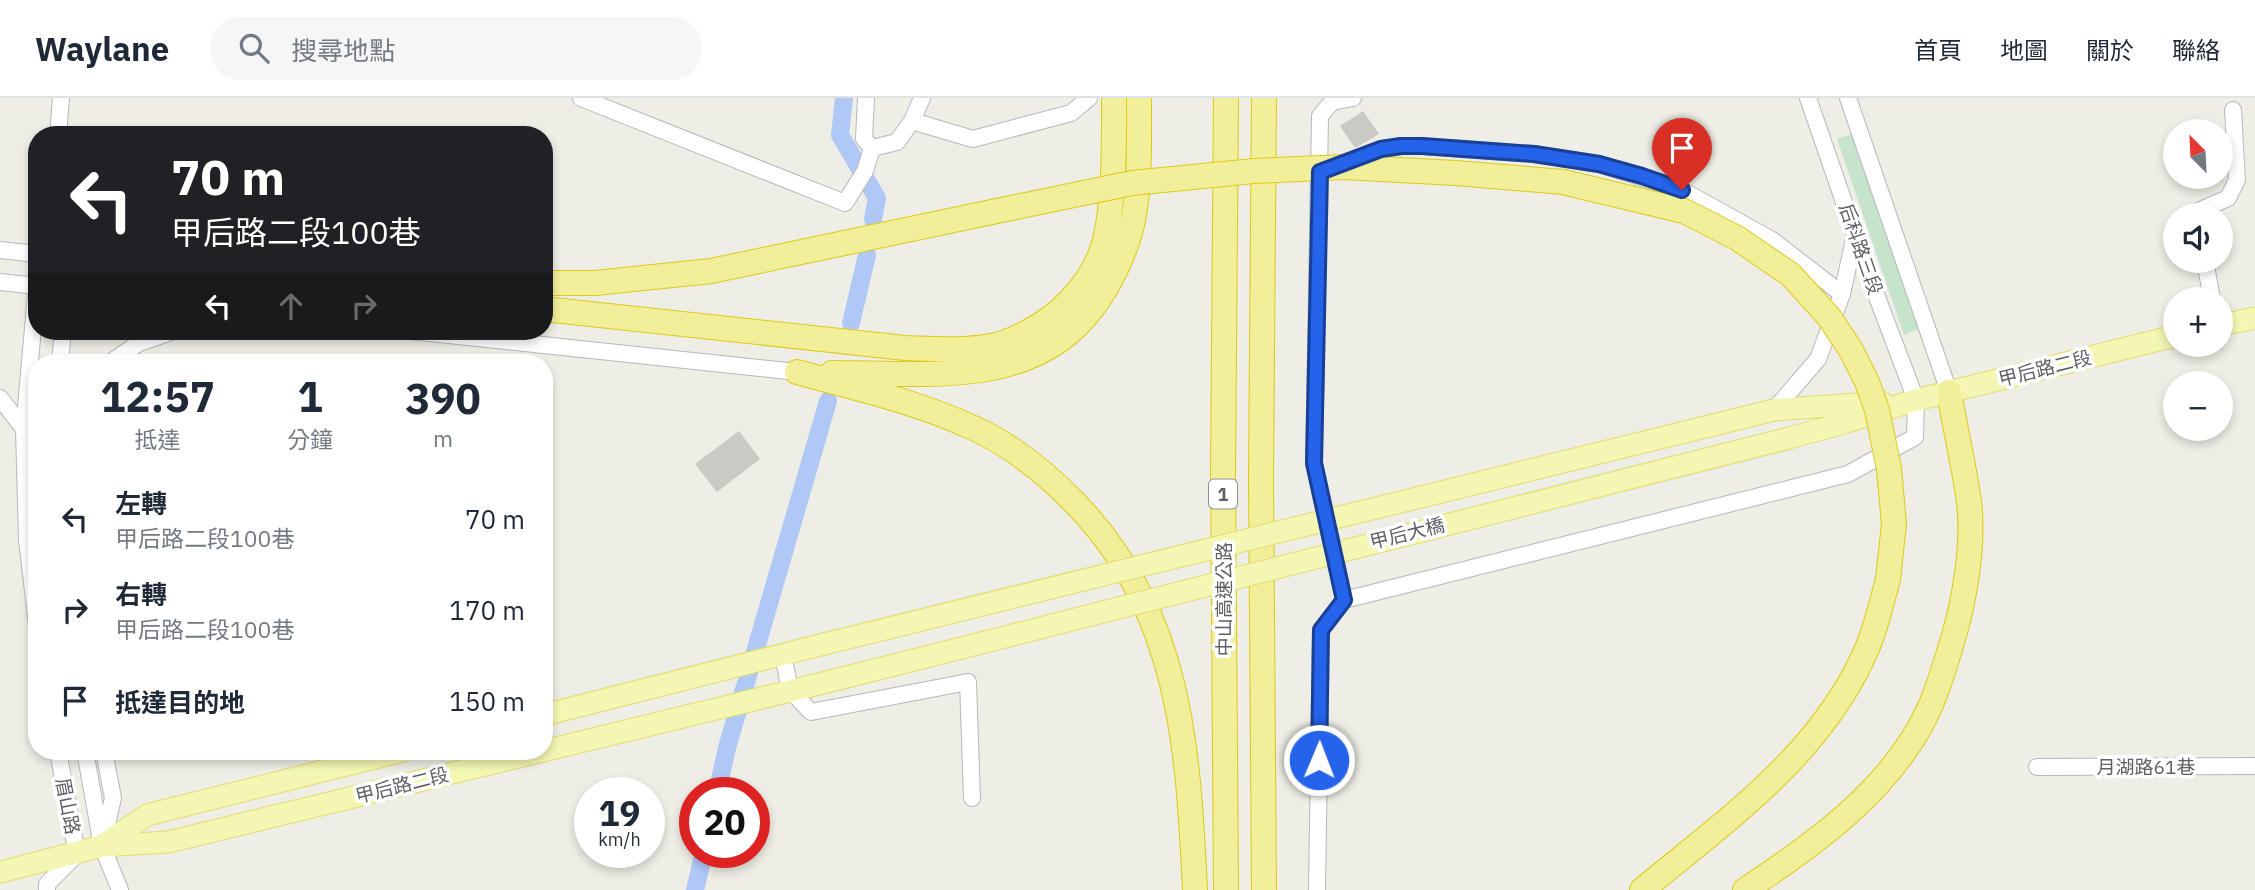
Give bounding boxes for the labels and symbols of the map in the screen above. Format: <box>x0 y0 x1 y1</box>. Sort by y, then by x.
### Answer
pin <box>1652 118 1712 190</box>
north arrow <box>2163 119 2233 189</box>
street label: 后科路三段 <box>1834 200 1888 298</box>
street label: 甲后路二段 <box>1996 345 2094 391</box>
road number: 1 <box>1209 480 1237 508</box>
street label: 甲后大橋 <box>1367 512 1447 554</box>
street label: 中山高速公路 <box>1212 542 1236 656</box>
position arrow <box>1282 723 1356 797</box>
street label: 月湖路61巷 <box>2097 755 2195 779</box>
street label: 甲后路二段 <box>353 762 451 808</box>
street label: 眉山路 <box>51 776 85 836</box>
speed limit sign: 20 <box>679 777 770 868</box>

